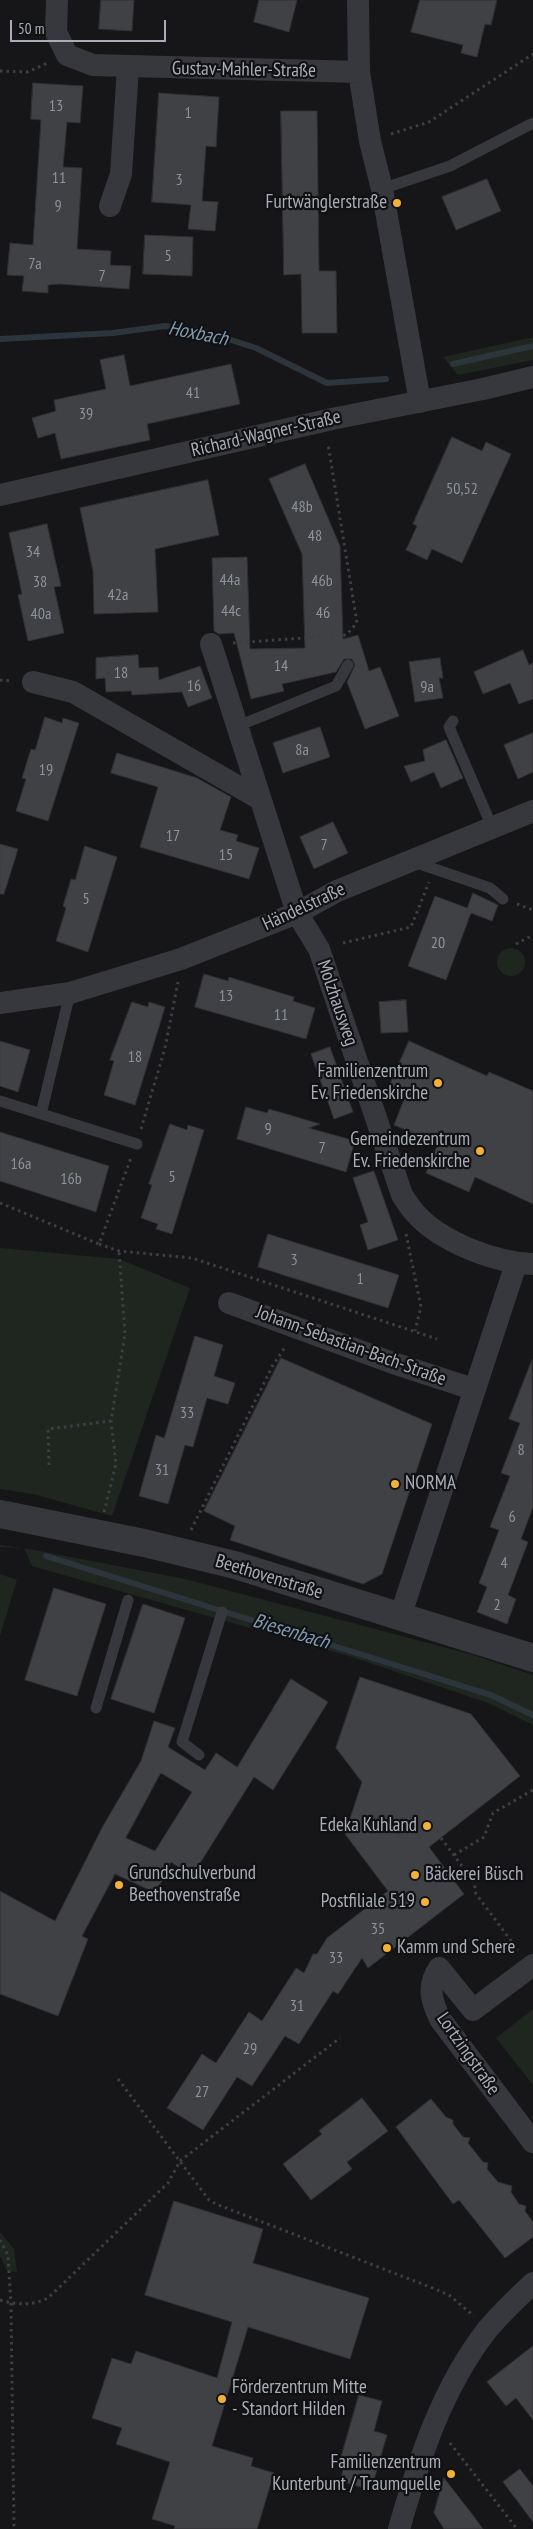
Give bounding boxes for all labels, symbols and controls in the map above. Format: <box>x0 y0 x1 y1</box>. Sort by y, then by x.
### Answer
scale bar <box>12 10 169 42</box>
text: 50 m <box>18 19 44 38</box>
street label: Gustav-Mahler-Straße <box>172 57 316 83</box>
house number: 13 <box>49 96 63 116</box>
house number: 1 <box>184 103 192 123</box>
house number: 11 <box>52 168 66 188</box>
house number: 3 <box>175 170 183 190</box>
place label: Furtwänglerstraße <box>266 192 387 214</box>
house number: 9 <box>54 196 62 216</box>
marker: Furtwänglerstraße <box>391 197 403 209</box>
house number: 5 <box>164 246 172 266</box>
house number: 7a <box>28 254 42 274</box>
house number: 7 <box>98 266 106 286</box>
water label: Hoxbach <box>166 317 230 351</box>
house number: 41 <box>186 383 200 403</box>
house number: 39 <box>79 404 93 424</box>
street label: Richard-Wagner-Straße <box>189 406 343 462</box>
house number: 50,52 <box>446 479 478 499</box>
house number: 48b <box>291 497 313 517</box>
house number: 48 <box>308 526 322 546</box>
house number: 34 <box>26 542 40 562</box>
house number: 44a <box>220 570 240 590</box>
house number: 46b <box>311 571 333 591</box>
house number: 38 <box>33 572 47 592</box>
house number: 42a <box>108 585 128 605</box>
house number: 44c <box>221 601 241 621</box>
house number: 46 <box>316 603 330 623</box>
house number: 40a <box>31 604 51 624</box>
house number: 14 <box>274 656 288 676</box>
house number: 18 <box>114 663 128 683</box>
house number: 16 <box>187 676 201 696</box>
house number: 9a <box>420 677 434 697</box>
house number: 8a <box>295 740 309 760</box>
house number: 19 <box>39 760 53 780</box>
house number: 17 <box>166 826 180 846</box>
house number: 7 <box>320 835 328 855</box>
house number: 15 <box>219 845 233 865</box>
street label: Händelstraße <box>259 878 349 936</box>
house number: 5 <box>82 889 90 909</box>
house number: 20 <box>431 933 445 953</box>
street label: Molzhausweg <box>312 957 362 1049</box>
house number: 13 <box>219 986 233 1006</box>
house number: 11 <box>274 1005 288 1025</box>
house number: 18 <box>128 1047 142 1067</box>
place label: Familienzentrum Ev. Friedenskirche <box>311 1061 428 1105</box>
marker: Familienzentrum Ev. Friedenskirche <box>432 1077 444 1089</box>
house number: 9 <box>264 1119 272 1139</box>
place label: Gemeindezentrum Ev. Friedenskirche <box>350 1129 470 1173</box>
house number: 7 <box>318 1138 326 1158</box>
marker: Gemeindezentrum Ev. Friedenskirche <box>474 1145 486 1157</box>
house number: 16a <box>11 1154 31 1174</box>
house number: 5 <box>168 1167 176 1187</box>
house number: 16b <box>60 1169 82 1189</box>
house number: 3 <box>290 1250 298 1270</box>
house number: 1 <box>356 1269 364 1289</box>
street label: Johann-Sebastian-Bach-Straße <box>253 1301 449 1391</box>
house number: 33 <box>180 1403 194 1423</box>
house number: 8 <box>517 1440 525 1460</box>
house number: 31 <box>155 1460 169 1480</box>
place label: NORMA <box>405 1473 456 1495</box>
marker: NORMA <box>389 1478 401 1490</box>
house number: 6 <box>508 1507 516 1527</box>
street label: Beethovenstraße <box>212 1550 326 1604</box>
house number: 4 <box>500 1553 508 1573</box>
house number: 2 <box>493 1595 501 1615</box>
water label: Biesenbach <box>250 1609 332 1655</box>
place label: Edeka Kuhland <box>320 1815 417 1837</box>
marker: Edeka Kuhland <box>421 1820 433 1832</box>
place label: Grundschulverbund Beethovenstraße <box>129 1863 256 1907</box>
place label: Bäckerei Büsch <box>425 1864 523 1886</box>
marker: Bäckerei Büsch <box>409 1869 421 1881</box>
marker: Grundschulverbund Beethovenstraße <box>113 1879 125 1891</box>
place label: Postfiliale 519 <box>321 1891 415 1913</box>
marker: Postfiliale 519 <box>419 1896 431 1908</box>
house number: 35 <box>371 1919 385 1939</box>
place label: Kamm und Schere <box>397 1937 515 1959</box>
marker: Kamm und Schere <box>381 1942 393 1954</box>
house number: 33 <box>329 1948 343 1968</box>
house number: 31 <box>290 1996 304 2016</box>
street label: Lortzingstraße <box>431 2008 505 2100</box>
house number: 29 <box>243 2039 257 2059</box>
house number: 27 <box>195 2082 209 2102</box>
place label: Förderzentrum Mitte - Standort Hilden <box>232 2377 367 2421</box>
marker: Förderzentrum Mitte - Standort Hilden <box>216 2393 228 2405</box>
place label: Familienzentrum Kunterbunt / Traumquelle <box>272 2452 441 2496</box>
marker: Familienzentrum Kunterbunt / Traumquelle <box>445 2468 457 2480</box>

